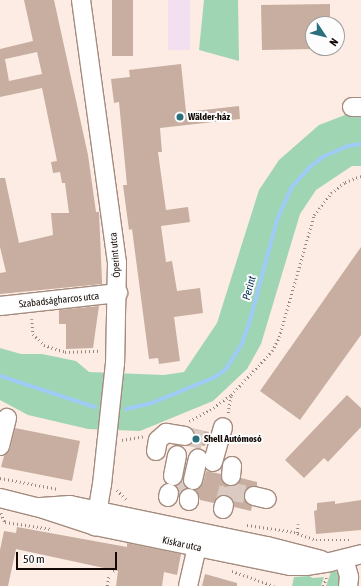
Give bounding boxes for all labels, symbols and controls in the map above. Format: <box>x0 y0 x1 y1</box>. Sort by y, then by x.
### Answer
north arrow <box>305 16 345 56</box>
text: N <box>327 36 341 48</box>
place label: Wälder-ház <box>188 111 230 123</box>
marker: Wälder-ház <box>175 112 185 122</box>
street label: Óperint utca <box>107 232 123 278</box>
water label: Perint <box>239 274 259 302</box>
street label: Szabadságharcos utca <box>18 290 100 310</box>
place label: Shell Autómosó <box>204 433 262 445</box>
marker: Shell Autómosó <box>191 434 201 444</box>
street label: Kiskar utca <box>161 534 203 554</box>
scale bar <box>18 544 119 570</box>
text: 50 m <box>23 552 45 566</box>

